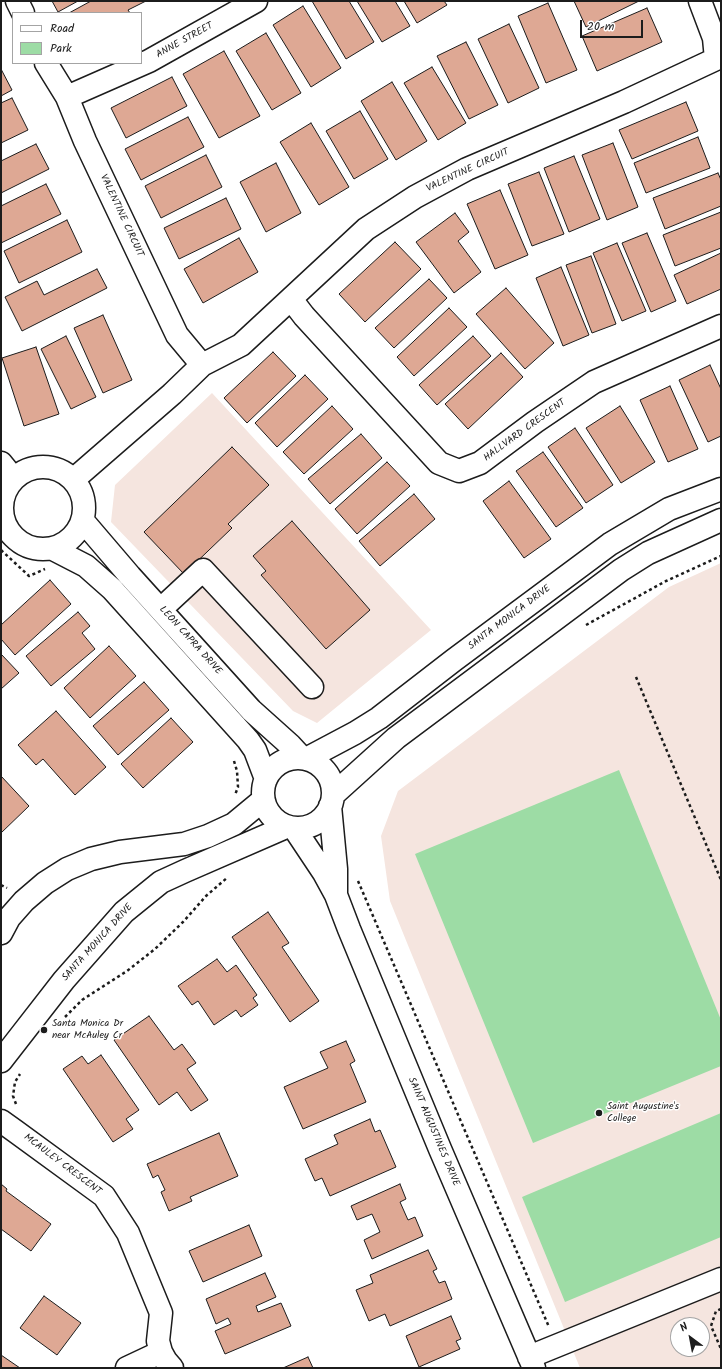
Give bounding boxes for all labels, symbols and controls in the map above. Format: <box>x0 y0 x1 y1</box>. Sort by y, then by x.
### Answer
legend <box>12 12 142 64</box>
scale bar <box>582 12 645 38</box>
text: 20 m <box>587 17 614 36</box>
text: Road <box>50 19 74 38</box>
street label: ANNE STREET <box>155 20 215 62</box>
text: Park <box>50 39 72 58</box>
street label: VALENTINE CIRCUIT <box>425 147 511 195</box>
street label: VALENTINE CIRCUIT <box>97 173 145 259</box>
street label: HALLVARD CRESCENT <box>482 397 568 465</box>
street label: SANTA MONICA DRIVE <box>466 583 554 653</box>
street label: LEON CAPRA DRIVE <box>156 604 224 678</box>
street label: SANTA MONICA DRIVE <box>60 902 136 984</box>
place label: Santa Monica Dr near McAuley Cr <box>52 1018 123 1042</box>
marker: Santa Monica Dr near McAuley Cr <box>39 1025 49 1035</box>
street label: SAINT AUGUSTINES DRIVE <box>405 1076 461 1188</box>
place label: Saint Augustine's College <box>607 1101 679 1124</box>
marker: Saint Augustine's College <box>594 1108 604 1118</box>
street label: MCAULEY CRESCENT <box>21 1132 103 1198</box>
north arrow <box>670 1317 710 1357</box>
text: N <box>676 1318 692 1337</box>

